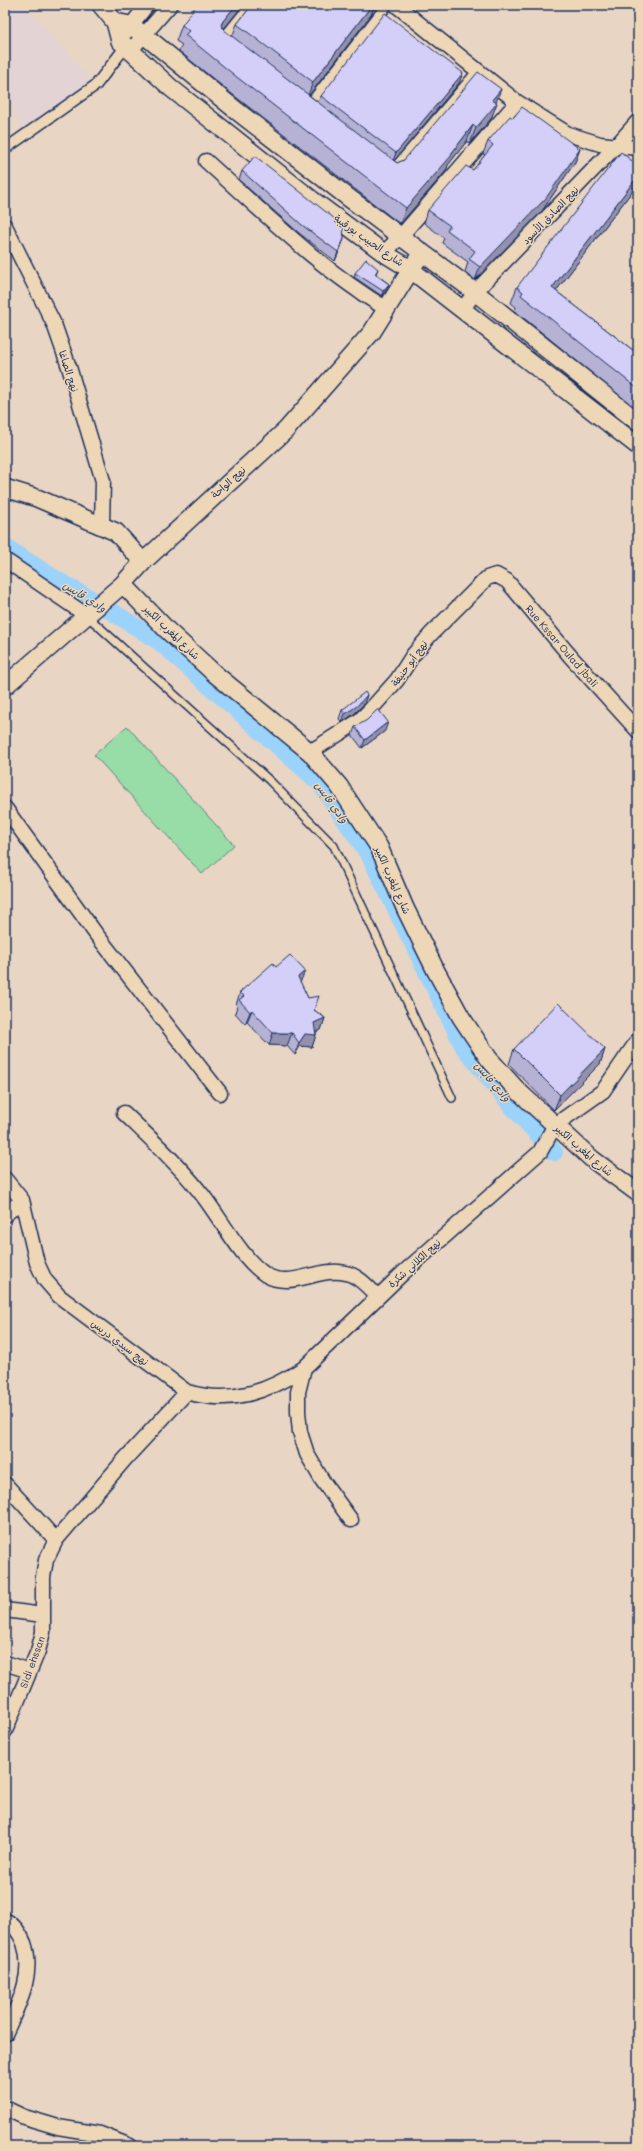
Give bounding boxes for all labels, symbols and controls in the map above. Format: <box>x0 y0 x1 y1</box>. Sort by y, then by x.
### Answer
street label: نهج الصادق الأسود <box>519 183 582 248</box>
street label: شارع الحبيب بورقيبة <box>331 211 407 270</box>
street label: نهج الصاغا <box>55 348 82 394</box>
street label: نهج الواحة <box>208 463 249 502</box>
water label: وادي قابس <box>60 577 109 616</box>
street label: شارع المغرب الكبير <box>140 601 203 663</box>
street label: Rue Kssar Oulad jbali <box>522 602 602 690</box>
street label: نهج أبو حنيفة <box>388 637 431 689</box>
water label: وادي قابس <box>311 778 352 827</box>
street label: شارع المغرب الكبير <box>370 843 414 917</box>
water label: وادي قابس <box>471 1058 515 1105</box>
street label: شارع المغرب الكبير <box>551 1120 616 1180</box>
street label: نهج الكلاني شكرة <box>385 1235 446 1293</box>
street label: نهج سيدي دريس <box>87 1316 152 1370</box>
street label: Sidi ehssan <box>16 1634 48 1690</box>

